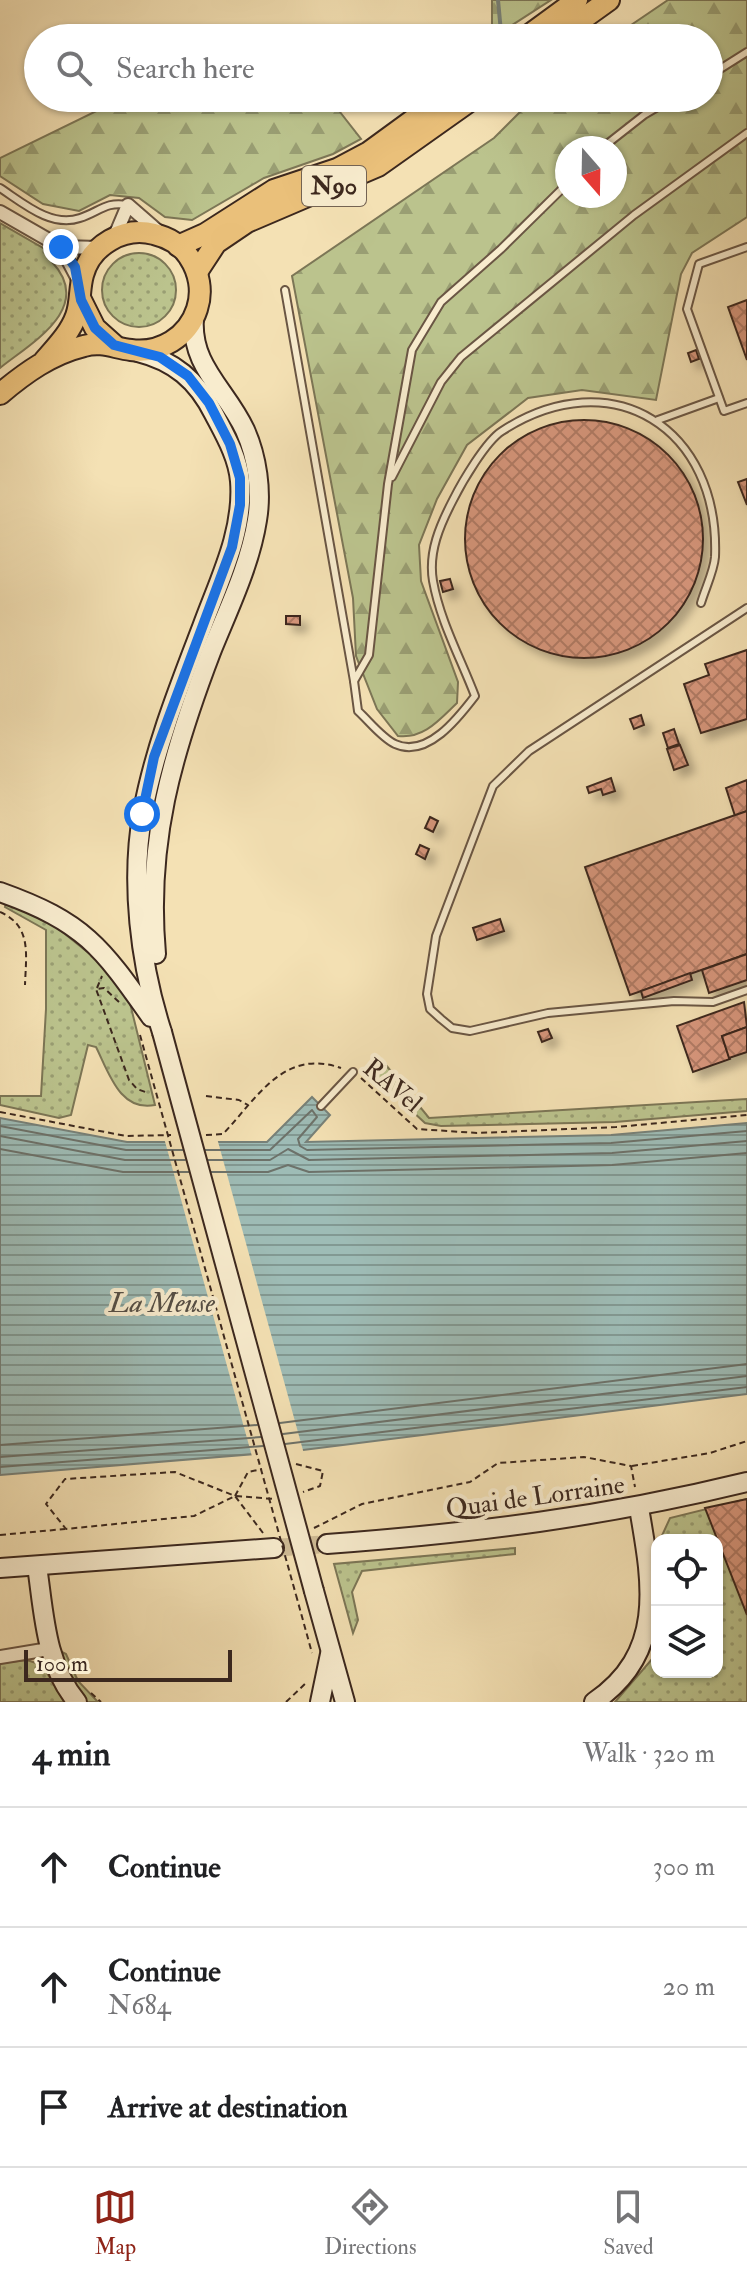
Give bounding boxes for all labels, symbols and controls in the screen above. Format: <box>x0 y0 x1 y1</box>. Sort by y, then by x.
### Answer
search box <box>24 24 723 112</box>
icon: search <box>52 46 96 90</box>
text: Search here <box>116 50 255 87</box>
north arrow <box>555 136 627 208</box>
road number: N90 <box>302 166 366 206</box>
route end <box>43 229 79 265</box>
route start <box>124 796 160 832</box>
street label: RAVel <box>356 1052 429 1120</box>
water label: La Meuse <box>108 1286 216 1321</box>
street label: Quai de Lorraine <box>444 1469 627 1525</box>
map controls <box>651 1534 723 1678</box>
button: locate <box>651 1534 723 1606</box>
button: layers <box>651 1606 723 1678</box>
scale bar <box>24 1646 232 1682</box>
text: 100 m <box>36 1650 88 1678</box>
text: 4 min <box>32 1733 110 1776</box>
text: Walk · 320 m <box>583 1738 715 1770</box>
icon: ahead <box>32 1845 76 1889</box>
text: Continue <box>108 1849 221 1886</box>
text: 300 m <box>653 1851 715 1883</box>
text: Continue <box>108 1953 221 1990</box>
icon: ahead <box>32 1965 76 2009</box>
text: 20 m <box>663 1971 715 2003</box>
text: N684 <box>108 1990 171 2022</box>
icon: arrive <box>32 2085 76 2129</box>
text: Arrive at destination <box>108 2089 348 2126</box>
tab: Map <box>93 2185 137 2261</box>
tab: Directions <box>324 2185 417 2261</box>
tab: Saved <box>603 2185 654 2261</box>

